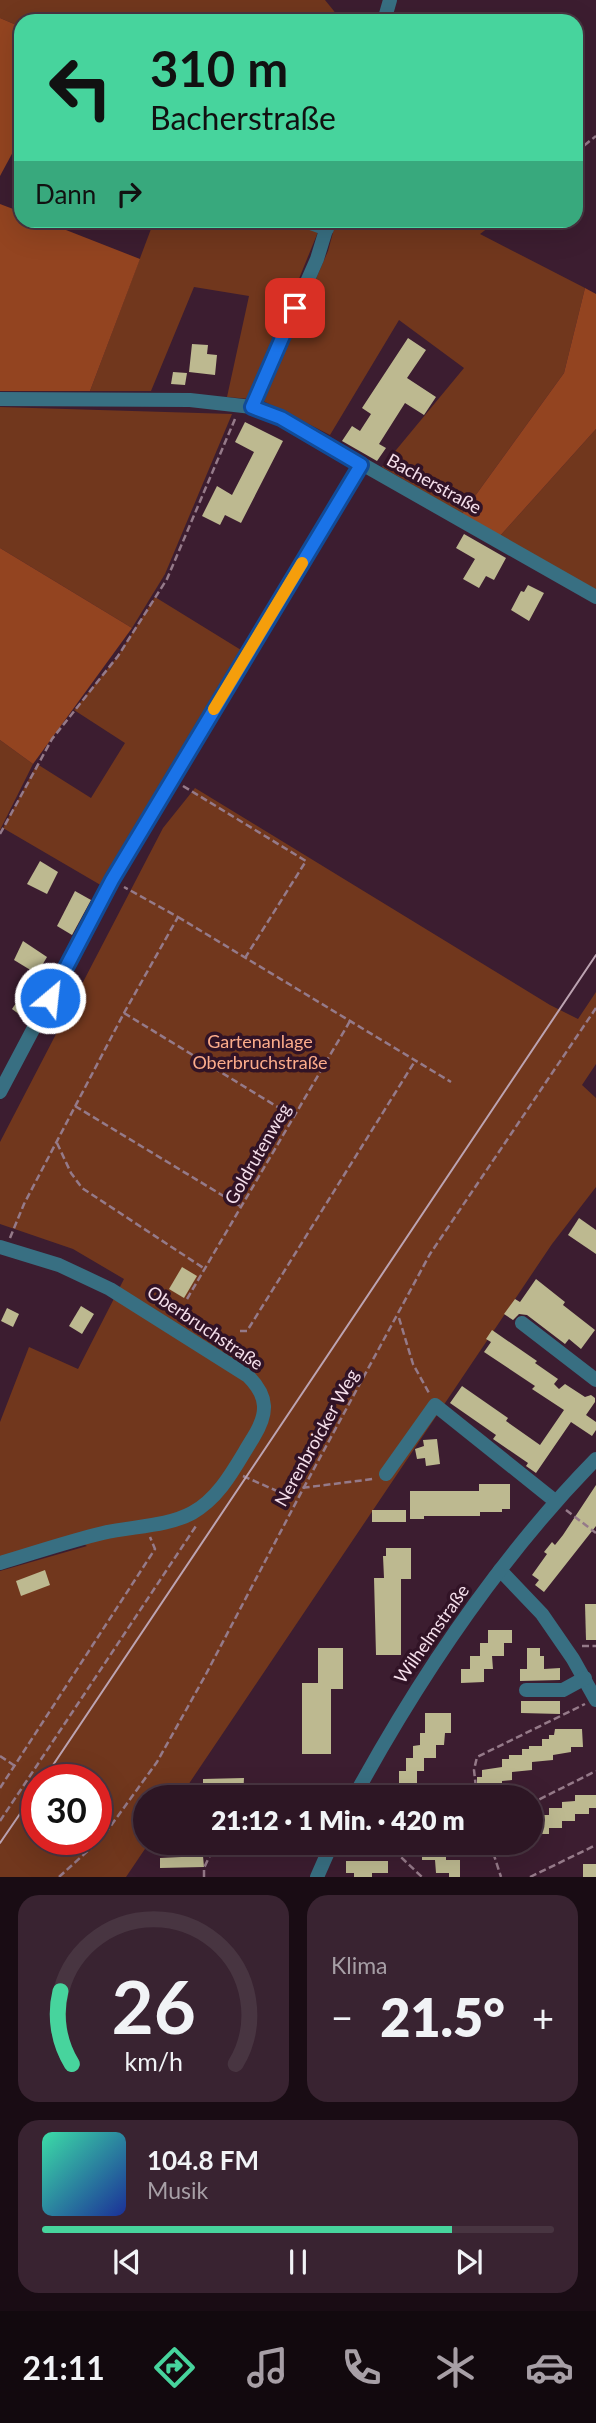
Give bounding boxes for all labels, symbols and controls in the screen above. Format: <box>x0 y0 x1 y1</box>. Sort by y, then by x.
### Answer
text: 310 m <box>150 39 288 97</box>
icon: left <box>35 42 126 133</box>
text: Bacherstraße <box>150 98 336 137</box>
icon: right <box>110 175 148 213</box>
text: Dann <box>35 178 96 210</box>
pin <box>265 278 325 338</box>
icon: arrive <box>276 289 314 327</box>
street label: Bacherstraße <box>383 448 486 518</box>
position arrow <box>13 961 87 1035</box>
park label: Gartenanlage Oberbruchstraße <box>192 1030 328 1073</box>
street label: Goldrutenweg <box>219 1099 295 1208</box>
street label: Oberbruchstraße <box>143 1280 268 1374</box>
street label: Nerenbroicker Weg <box>269 1365 363 1510</box>
street label: Wilhelmstraße <box>389 1580 473 1687</box>
speed limit sign: 30 <box>21 1764 112 1855</box>
text: 21:12 · 1 Min. · 420 m <box>211 1804 465 1836</box>
text: Klima <box>331 1951 388 1979</box>
text: 26 <box>111 1963 196 2051</box>
text: 21.5° <box>380 1986 505 2048</box>
text: − <box>331 1994 353 2040</box>
text: + <box>532 1994 554 2040</box>
text: km/h <box>124 2046 183 2076</box>
text: 104.8 FM <box>147 2144 259 2176</box>
text: Musik <box>147 2176 208 2204</box>
icon: previous <box>108 2243 146 2281</box>
icon: pause <box>279 2243 317 2281</box>
icon: next <box>450 2243 488 2281</box>
icon: directions <box>150 2343 199 2392</box>
icon: music <box>243 2343 292 2392</box>
icon: phone <box>337 2343 386 2392</box>
icon: climate <box>431 2343 480 2392</box>
icon: car <box>525 2343 574 2392</box>
text: 21:11 <box>22 2348 105 2387</box>

